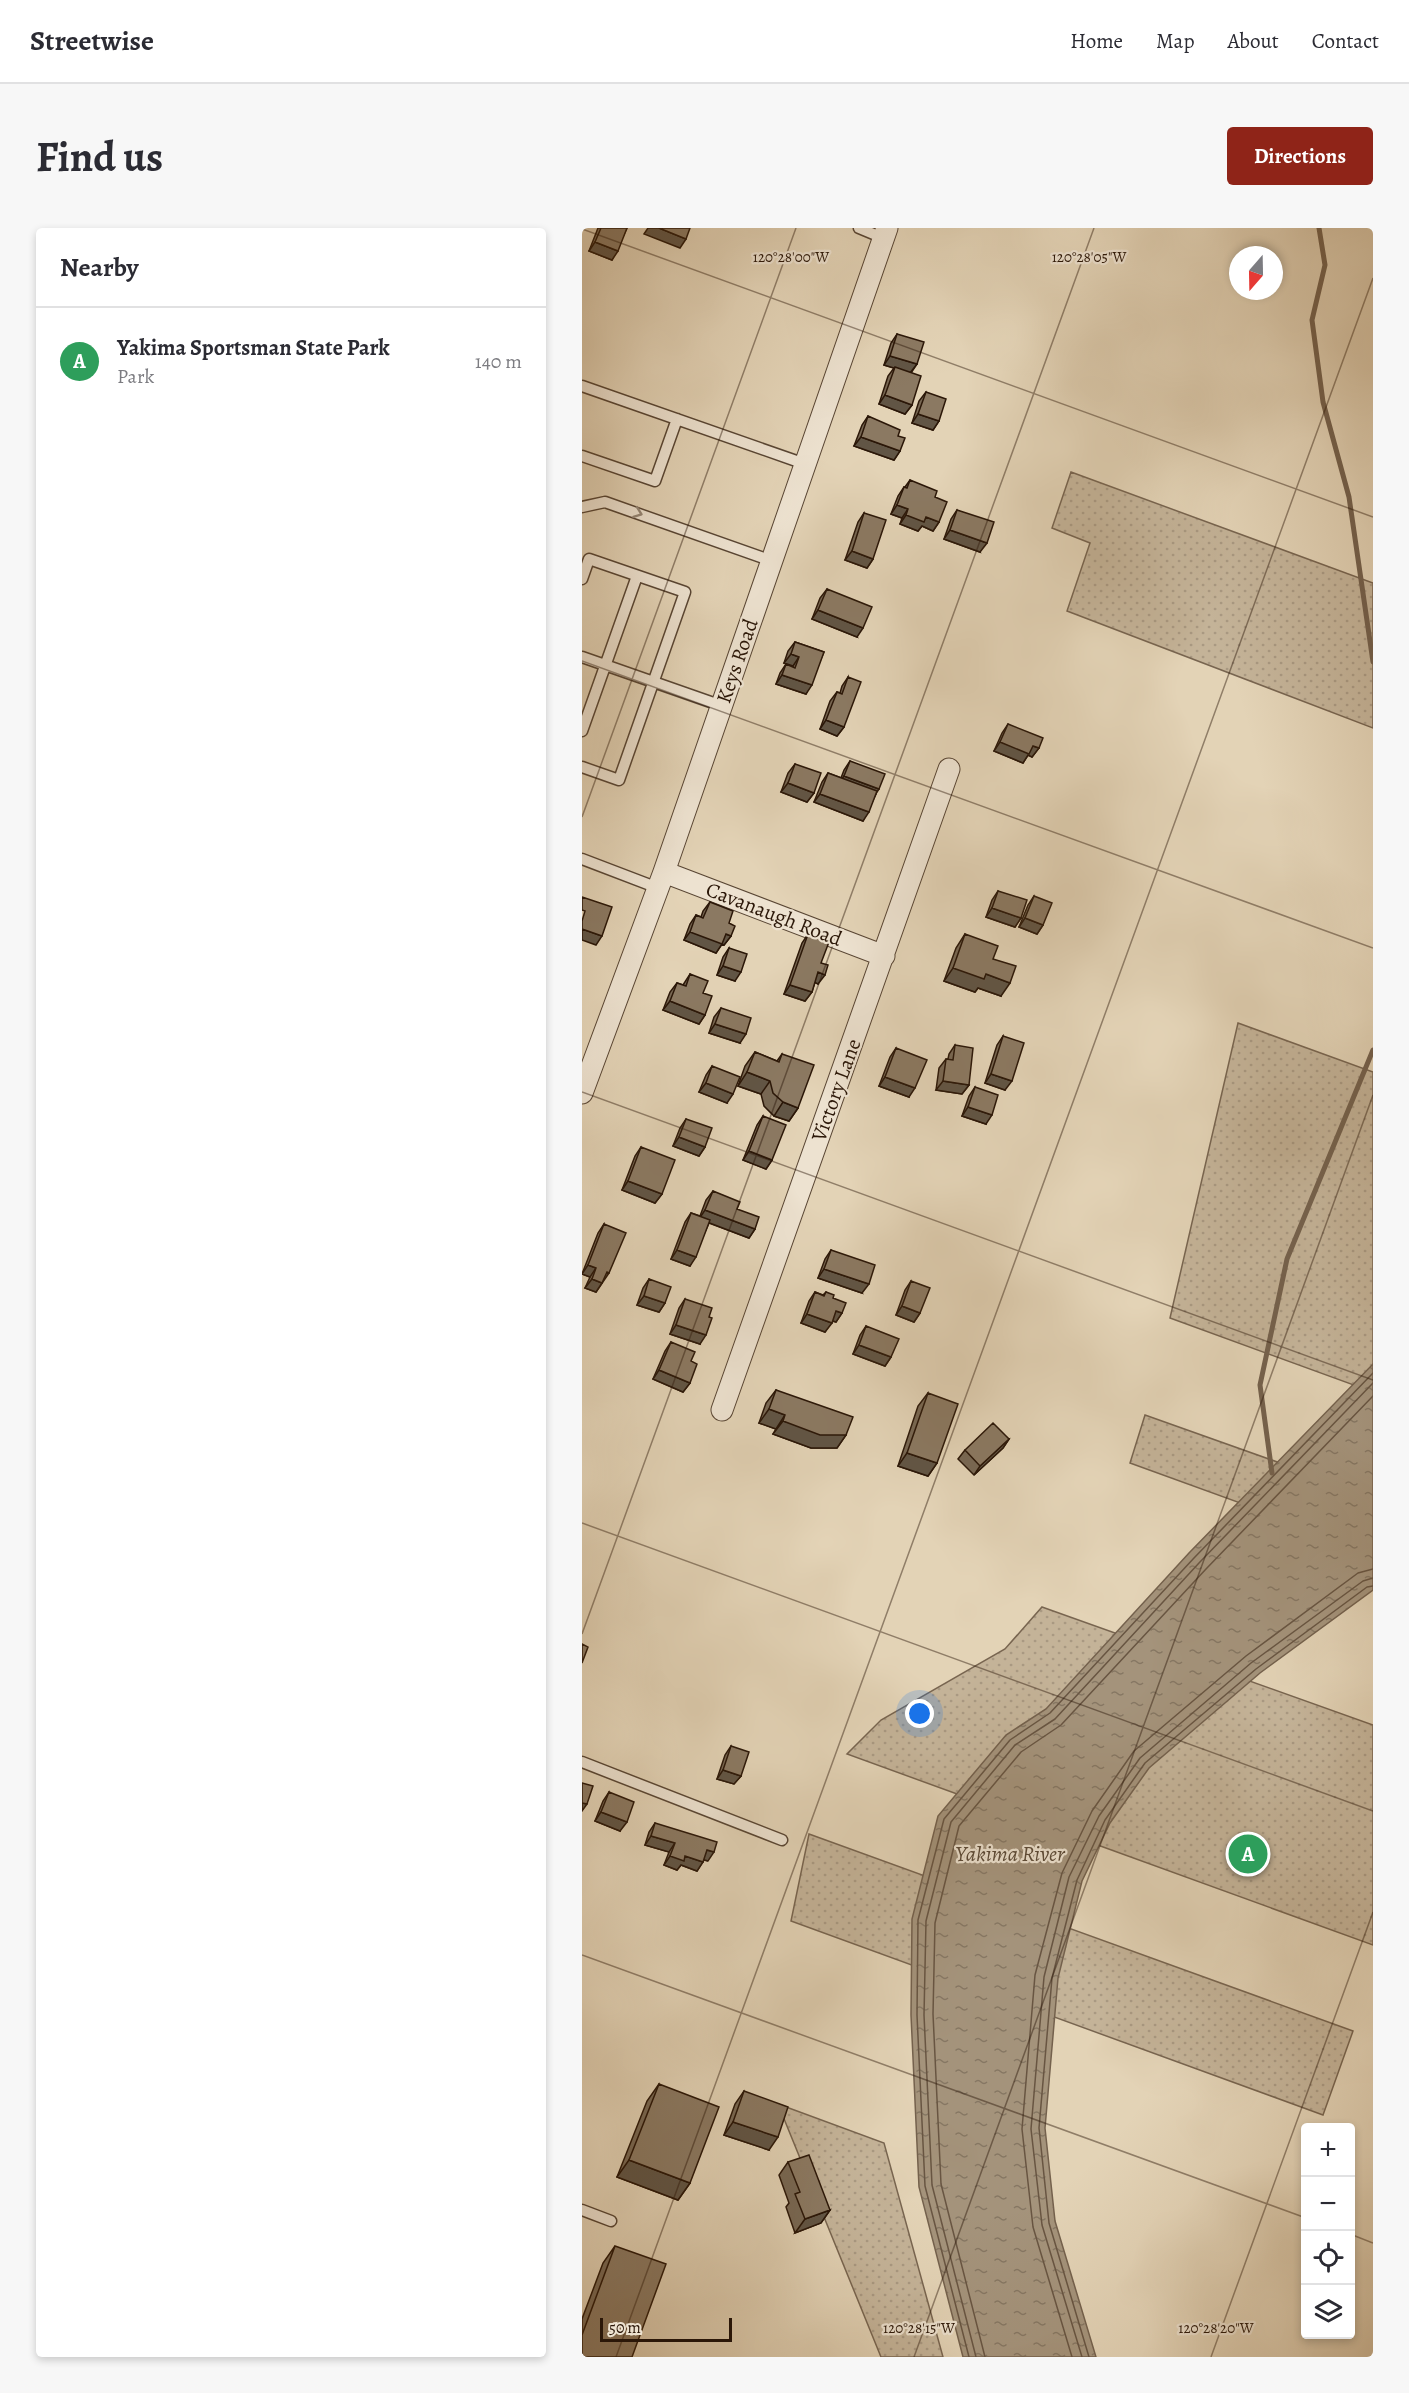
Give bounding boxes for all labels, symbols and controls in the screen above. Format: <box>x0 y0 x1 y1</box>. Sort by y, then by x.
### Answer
text: Streetwise <box>30 22 154 60</box>
text: Home <box>1070 27 1123 55</box>
text: Map <box>1156 27 1194 55</box>
text: About <box>1227 27 1279 55</box>
text: Contact <box>1312 27 1379 55</box>
button: Directions <box>1227 127 1373 185</box>
text: Find us <box>36 128 163 185</box>
north arrow <box>1229 246 1283 300</box>
text: 120°28'00"W <box>753 247 829 267</box>
text: 120°28'05"W <box>1052 247 1126 267</box>
text: Nearby <box>60 250 139 285</box>
text: Yakima Sportsman State Park <box>117 333 390 363</box>
text: A <box>73 348 86 375</box>
text: 140 m <box>475 348 522 375</box>
text: Park <box>117 363 155 390</box>
one-way arrow <box>632 506 643 519</box>
street label: Keys Road <box>709 614 765 707</box>
street label: Cavanaugh Road <box>702 875 847 953</box>
street label: Victory Lane <box>804 1035 868 1146</box>
your location <box>905 1699 934 1728</box>
pin: A <box>1228 1832 1268 1876</box>
water label: Yakima River <box>955 1839 1066 1869</box>
map controls <box>1301 2123 1355 2339</box>
button: + <box>1301 2123 1355 2177</box>
button: − <box>1301 2177 1355 2231</box>
button: locate <box>1301 2231 1355 2285</box>
button: layers <box>1301 2285 1355 2339</box>
scale bar <box>600 2315 732 2342</box>
text: 50 m <box>609 2317 641 2339</box>
text: 120°28'15"W <box>883 2318 955 2338</box>
text: 120°28'20"W <box>1178 2318 1254 2338</box>

